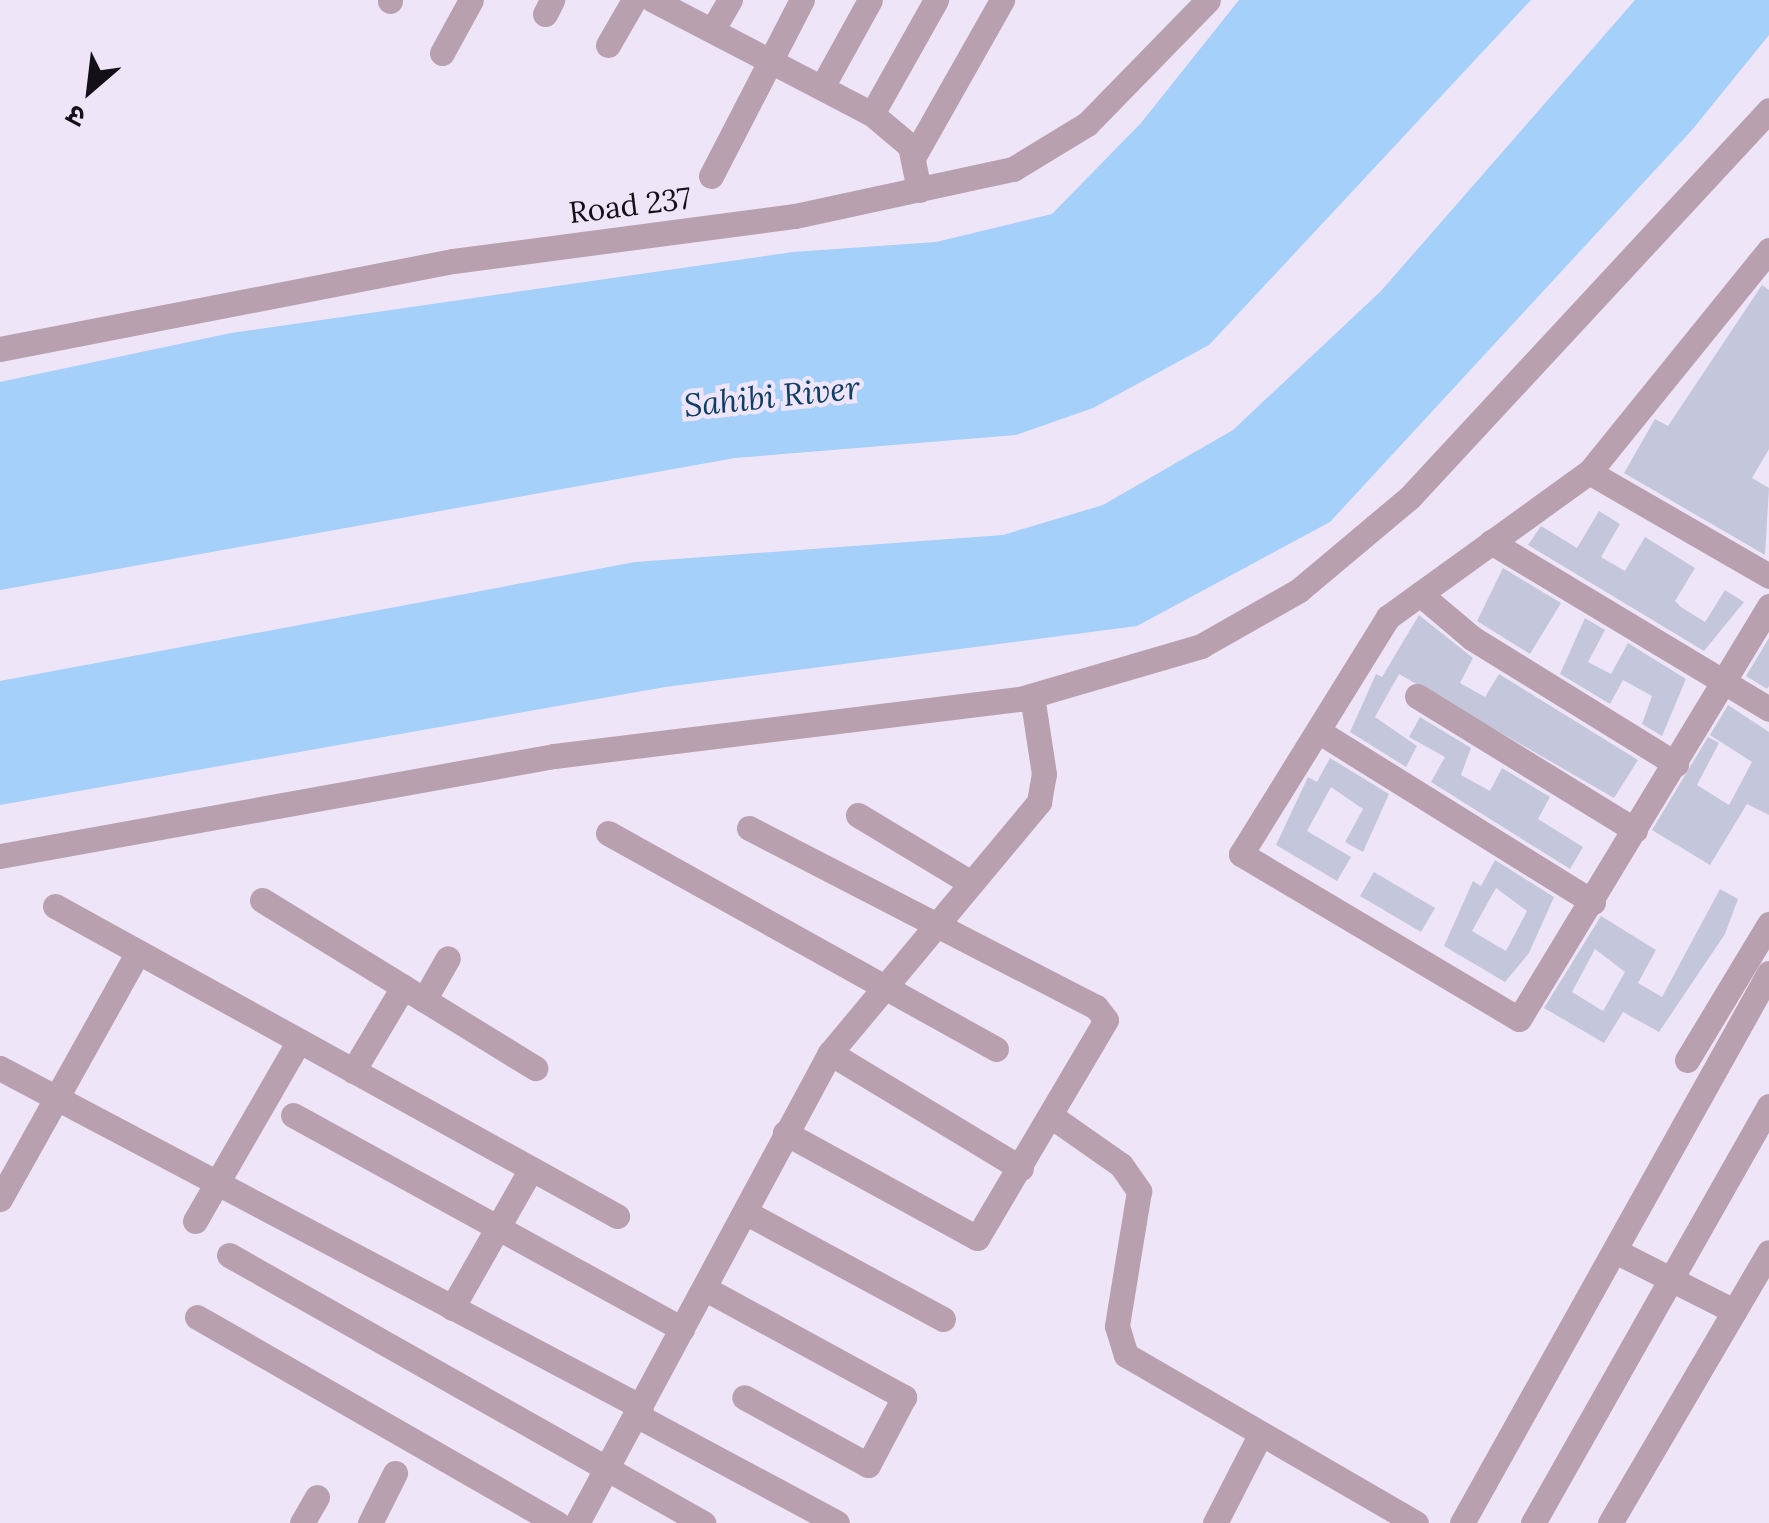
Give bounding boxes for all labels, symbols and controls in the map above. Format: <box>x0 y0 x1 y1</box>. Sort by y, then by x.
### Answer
north arrow <box>40 40 140 140</box>
text: उ <box>60 97 92 136</box>
street label: Road 237 <box>567 180 693 230</box>
water label: Sahibi River <box>682 369 862 425</box>

